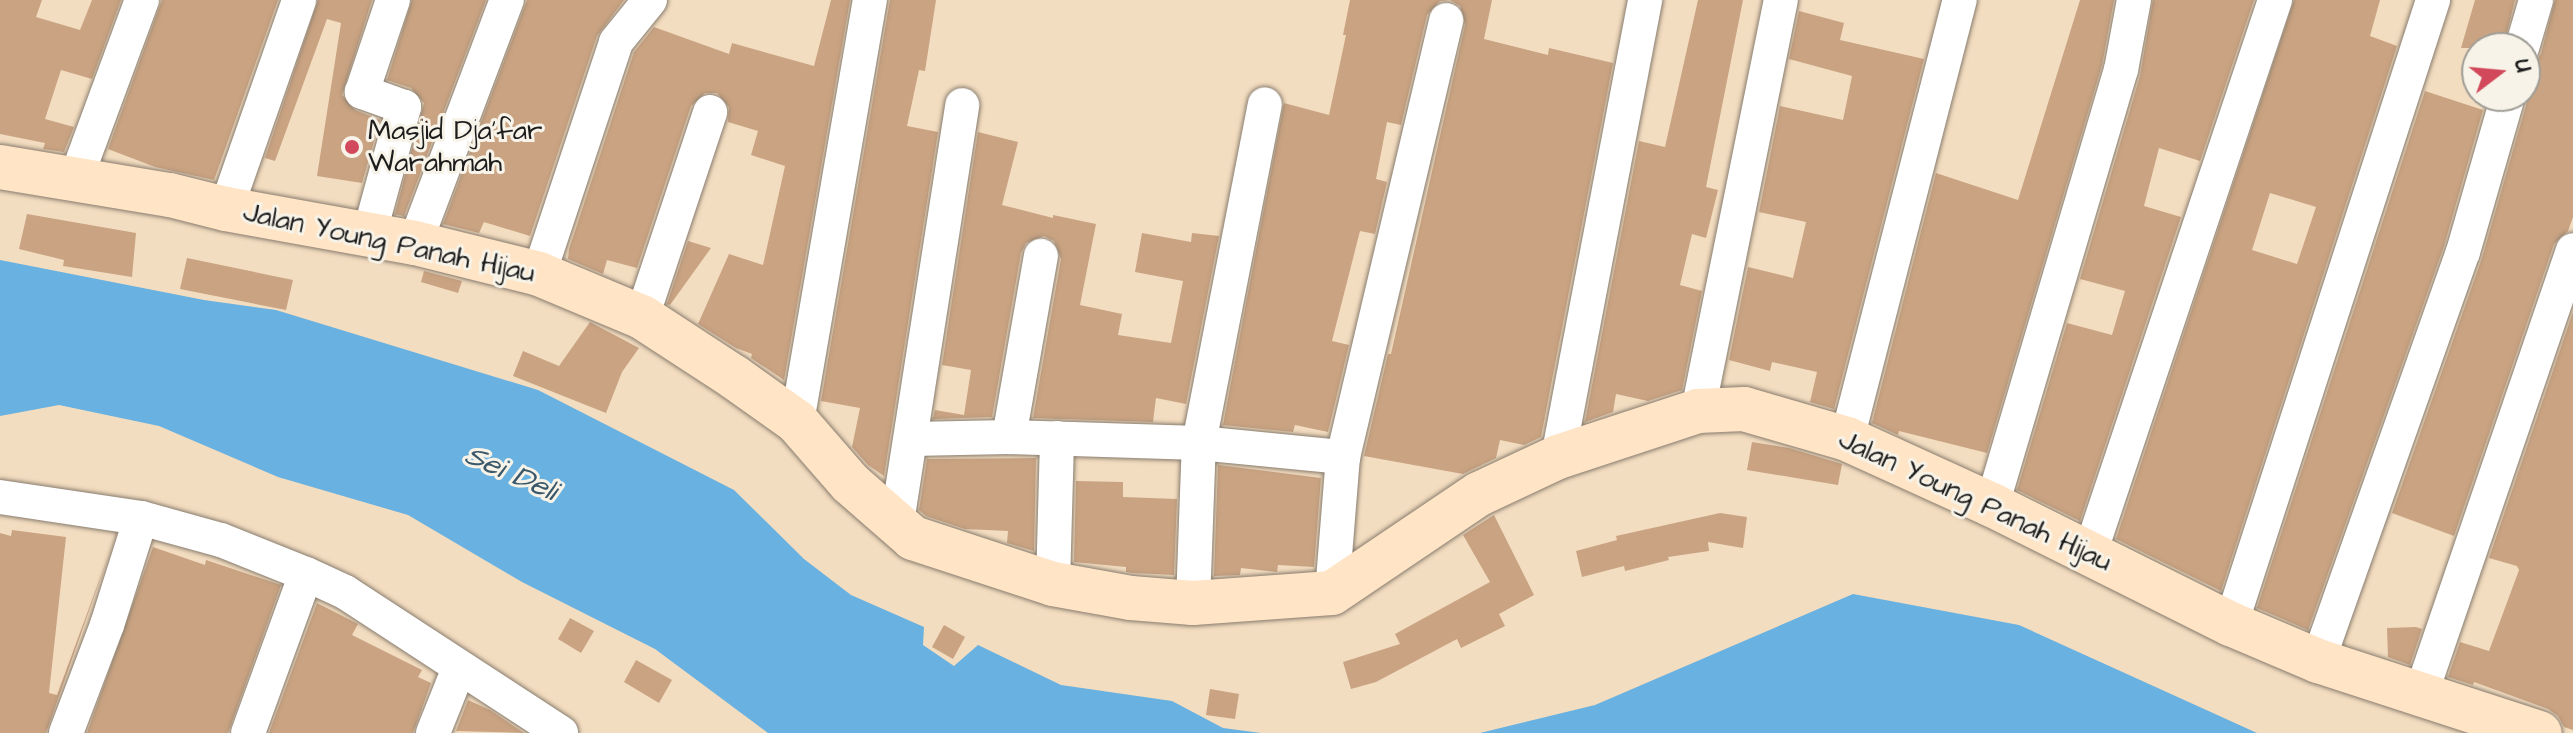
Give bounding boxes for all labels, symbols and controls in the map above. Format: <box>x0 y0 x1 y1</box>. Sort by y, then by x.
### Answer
north arrow <box>2461 32 2541 112</box>
text: U <box>2506 56 2539 76</box>
place label: Masjid Dja'far Warahmah <box>368 114 542 180</box>
marker: Masjid Dja'far Warahmah <box>343 138 361 156</box>
street label: Jalan Young Panah Hijau <box>240 196 538 290</box>
street label: Jalan Young Panah Hijau <box>1833 423 2117 579</box>
water label: Sei Deli <box>459 437 563 509</box>

